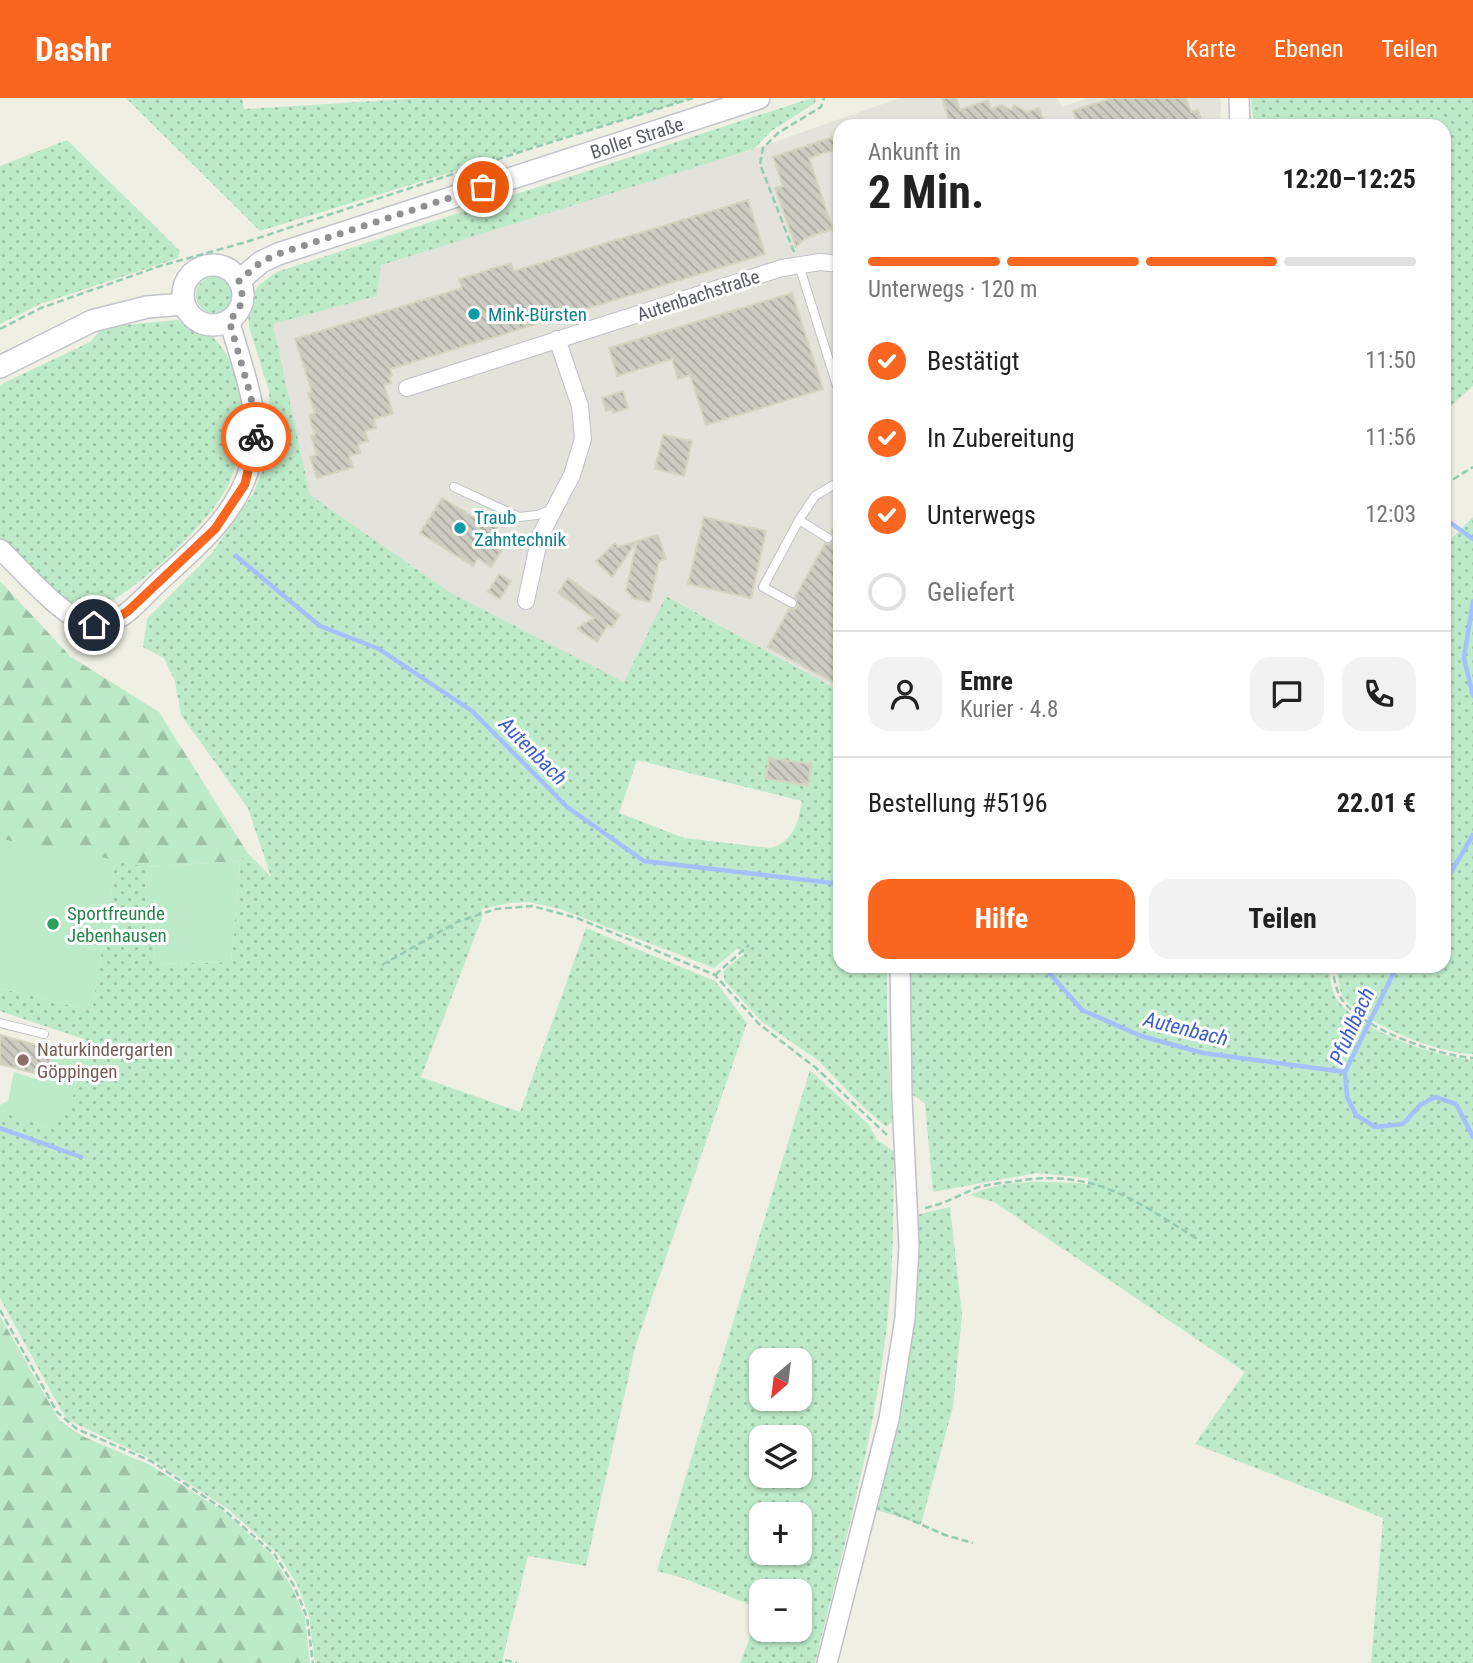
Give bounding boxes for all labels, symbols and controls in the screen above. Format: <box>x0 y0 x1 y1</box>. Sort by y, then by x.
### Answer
text: Dashr <box>35 30 111 69</box>
text: Karte <box>1185 35 1236 63</box>
text: Ebenen <box>1274 35 1344 63</box>
text: Teilen <box>1382 35 1438 63</box>
street label: Boller Straße <box>587 112 686 164</box>
text: Ankunft in <box>868 139 961 166</box>
pin <box>453 157 513 217</box>
text: 12:20–12:25 <box>1282 164 1416 194</box>
text: 2 Min. <box>868 165 984 219</box>
icon: bag <box>464 168 502 206</box>
street label: Autenbachstraße <box>634 265 763 326</box>
text: Unterwegs · 120 m <box>868 276 1037 303</box>
place label: Mink-Bürsten <box>488 303 587 326</box>
marker: Mink-Bürsten <box>466 306 482 322</box>
icon: check <box>868 342 906 380</box>
text: Bestätigt <box>927 346 1020 376</box>
text: 11:50 <box>1365 347 1416 374</box>
courier <box>221 402 291 472</box>
icon: bike <box>237 418 275 456</box>
icon: check <box>868 419 906 457</box>
text: In Zubereitung <box>927 423 1075 453</box>
text: 11:56 <box>1365 424 1416 451</box>
icon: check <box>868 496 906 534</box>
text: Unterwegs <box>927 500 1036 530</box>
text: 12:03 <box>1365 501 1416 528</box>
place label: Traub Zahntechnik <box>474 506 566 551</box>
marker: Traub Zahntechnik <box>452 520 468 536</box>
text: Geliefert <box>927 577 1015 607</box>
pin <box>64 595 124 655</box>
icon: home <box>75 606 113 644</box>
button: person <box>868 657 942 731</box>
button: chat <box>1250 657 1324 731</box>
button: phone <box>1342 657 1416 731</box>
text: Emre <box>960 666 1013 696</box>
text: Kurier · 4.8 <box>960 696 1058 723</box>
water label: Autenbach <box>493 711 572 790</box>
text: Bestellung #5196 <box>868 788 1048 818</box>
text: 22.01 € <box>1337 788 1416 818</box>
button: Hilfe <box>868 879 1135 959</box>
button: Teilen <box>1149 879 1416 959</box>
place label: Sportfreunde Jebenhausen <box>67 902 167 947</box>
marker: Sportfreunde Jebenhausen <box>45 916 61 932</box>
water label: Pfuhlbach <box>1325 984 1379 1068</box>
water label: Autenbach <box>1140 1007 1231 1051</box>
place label: Naturkindergarten Göppingen <box>37 1038 173 1083</box>
marker: Naturkindergarten Göppingen <box>15 1052 31 1068</box>
north arrow <box>749 1348 812 1410</box>
map controls <box>749 1348 812 1642</box>
button: layers <box>749 1425 812 1488</box>
button: + <box>749 1502 812 1565</box>
button: − <box>749 1579 812 1642</box>

